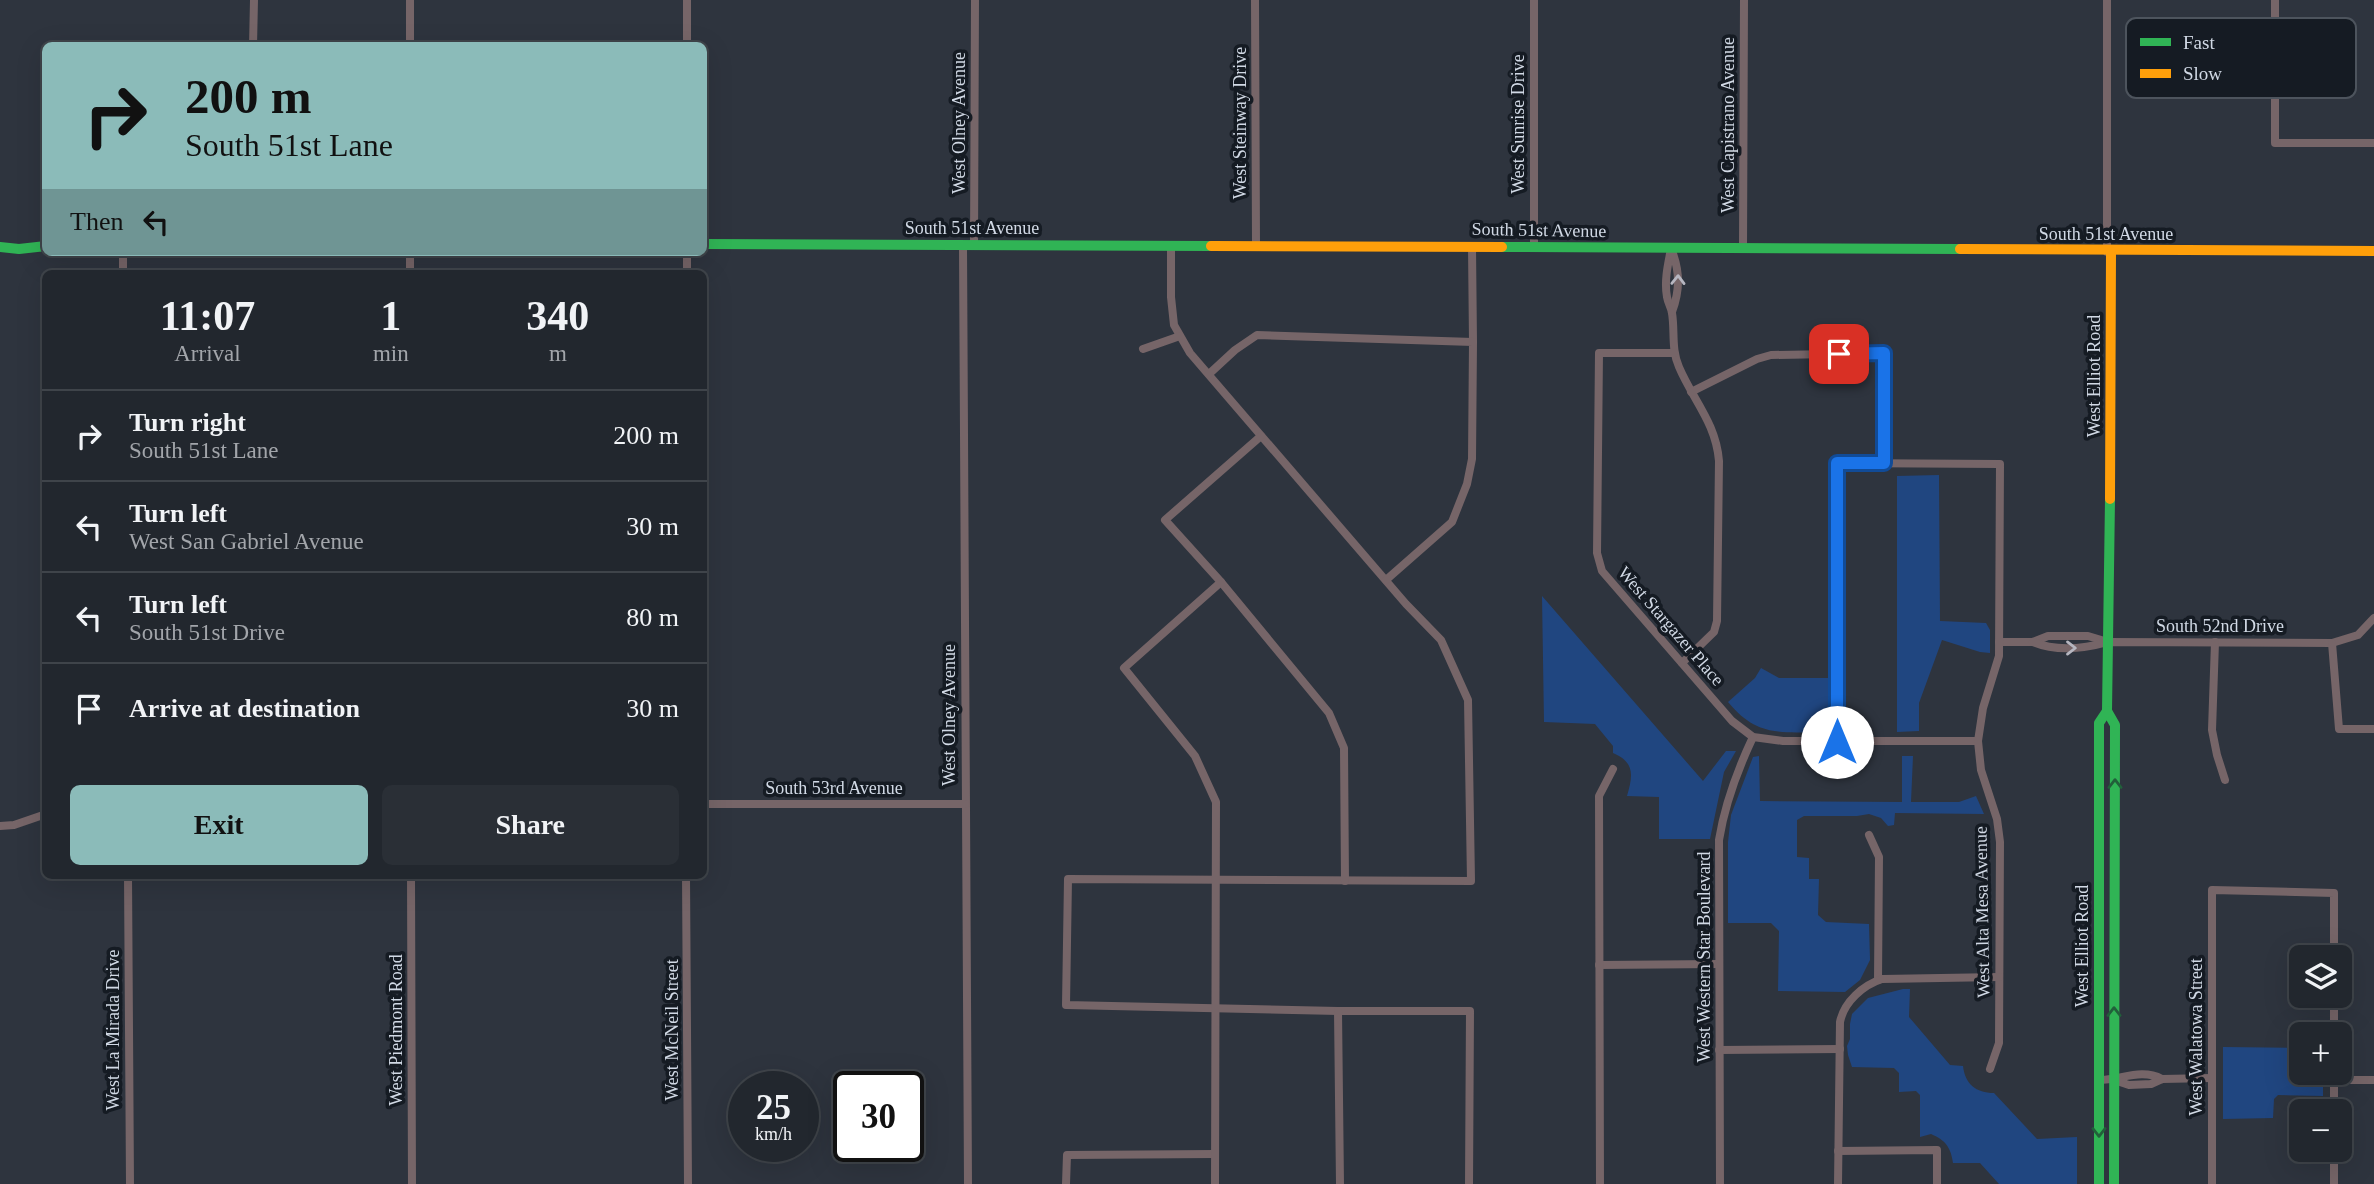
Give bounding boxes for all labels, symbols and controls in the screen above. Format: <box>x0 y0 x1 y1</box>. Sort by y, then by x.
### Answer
legend <box>2126 18 2356 98</box>
text: Fast <box>2183 32 2215 53</box>
street label: West Capistrano Avenue <box>1718 37 1738 213</box>
street label: West Steinway Drive <box>1230 47 1250 199</box>
street label: West Olney Avenue <box>949 52 969 194</box>
street label: West Sunrise Drive <box>1508 54 1528 194</box>
text: Slow <box>2183 63 2222 84</box>
text: 200 m <box>185 69 312 124</box>
icon: right <box>70 70 161 161</box>
text: South 51st Lane <box>185 127 393 163</box>
icon: left <box>137 203 175 241</box>
text: Then <box>70 207 123 236</box>
street label: South 51st Avenue <box>905 218 1039 238</box>
street label: South 51st Avenue <box>1471 219 1607 241</box>
street label: South 51st Avenue <box>2039 224 2173 244</box>
one-way arrow <box>1670 274 1686 285</box>
text: 11:07 <box>160 293 255 339</box>
text: 1 <box>380 293 401 339</box>
text: 340 <box>526 293 589 339</box>
street label: West Elliot Road <box>2084 315 2104 437</box>
pin <box>1809 324 1869 384</box>
icon: arrive <box>1820 335 1858 373</box>
text: Arrival <box>174 341 241 366</box>
text: min <box>373 341 409 366</box>
text: m <box>549 341 567 366</box>
text: Turn right <box>129 408 246 437</box>
icon: right <box>70 417 108 455</box>
text: 200 m <box>613 421 679 450</box>
text: South 51st Lane <box>129 438 279 463</box>
text: Turn left <box>129 499 227 528</box>
icon: left <box>70 508 108 546</box>
text: 30 m <box>626 512 679 541</box>
text: West San Gabriel Avenue <box>129 529 364 554</box>
street label: West Stargazer Place <box>1614 562 1728 690</box>
text: Turn left <box>129 590 227 619</box>
icon: left <box>70 599 108 637</box>
text: 80 m <box>626 603 679 632</box>
street label: South 52nd Drive <box>2156 616 2284 636</box>
text: South 51st Drive <box>129 620 285 645</box>
one-way arrow <box>2066 640 2076 656</box>
street label: West Olney Avenue <box>939 644 959 786</box>
icon: arrive <box>70 690 108 728</box>
text: Arrive at destination <box>129 694 360 723</box>
text: 30 m <box>626 694 679 723</box>
position arrow <box>1800 705 1874 779</box>
street label: South 53rd Avenue <box>765 778 903 798</box>
one-way arrow <box>2107 778 2123 789</box>
button: Exit <box>70 785 368 865</box>
button: Share <box>382 785 679 865</box>
street label: West Alta Mesa Avenue <box>1971 826 1993 998</box>
street label: West Western Star Boulevard <box>1694 851 1714 1063</box>
street label: West Elliot Road <box>2072 885 2092 1007</box>
map controls <box>2289 945 2352 1162</box>
button: layers <box>2289 945 2352 1008</box>
street label: West La Mirada Drive <box>103 950 123 1111</box>
street label: West Piedmont Road <box>386 954 406 1106</box>
street label: West Walatowa Street <box>2186 958 2206 1116</box>
street label: West McNeil Street <box>662 959 682 1101</box>
one-way arrow <box>2106 1006 2122 1016</box>
button: + <box>2289 1022 2352 1085</box>
speed limit sign: 30 <box>833 1071 924 1162</box>
text: 25 <box>756 1088 791 1127</box>
button: − <box>2289 1099 2352 1162</box>
text: km/h <box>755 1124 792 1144</box>
one-way arrow <box>2091 1127 2107 1138</box>

